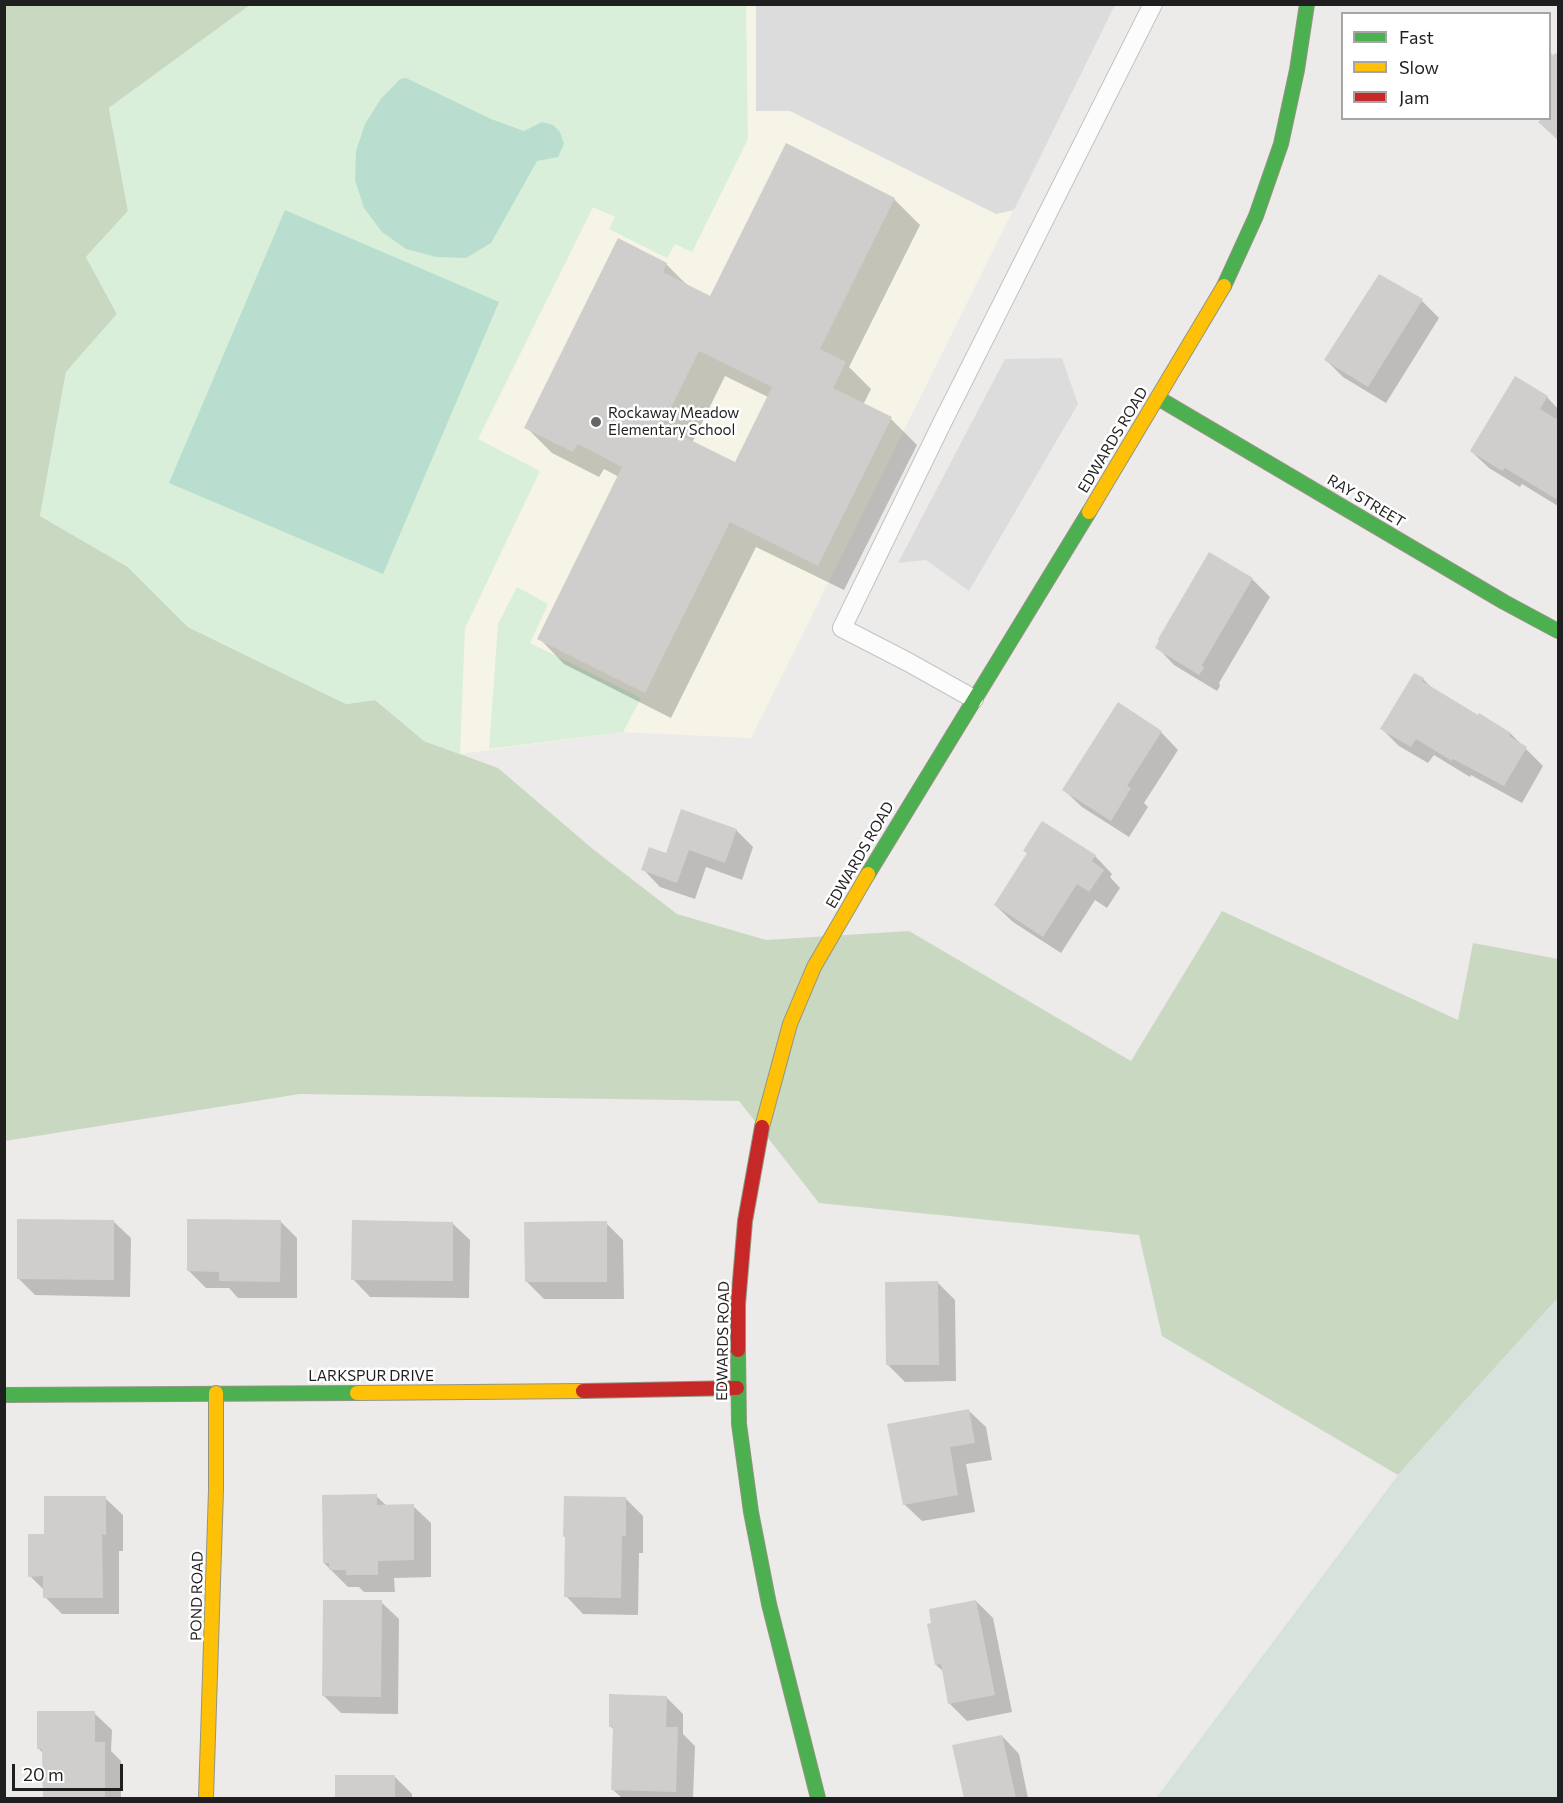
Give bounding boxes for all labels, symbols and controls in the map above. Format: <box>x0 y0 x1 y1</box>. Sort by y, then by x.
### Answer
legend <box>1341 12 1551 120</box>
text: Fast <box>1399 26 1434 48</box>
text: Slow <box>1399 56 1439 78</box>
text: Jam <box>1399 86 1429 108</box>
street label: EDWARDS ROAD <box>1074 384 1152 496</box>
place label: Rockaway Meadow Elementary School <box>608 404 739 439</box>
marker: Rockaway Meadow Elementary School <box>589 415 603 429</box>
street label: RAY STREET <box>1324 471 1408 531</box>
street label: EDWARDS ROAD <box>822 799 898 911</box>
street label: EDWARDS ROAD <box>713 1281 733 1401</box>
street label: LARKSPUR DRIVE <box>308 1367 434 1385</box>
street label: POND ROAD <box>187 1551 207 1641</box>
scale bar <box>15 1752 126 1790</box>
text: 20 m <box>23 1763 64 1785</box>

